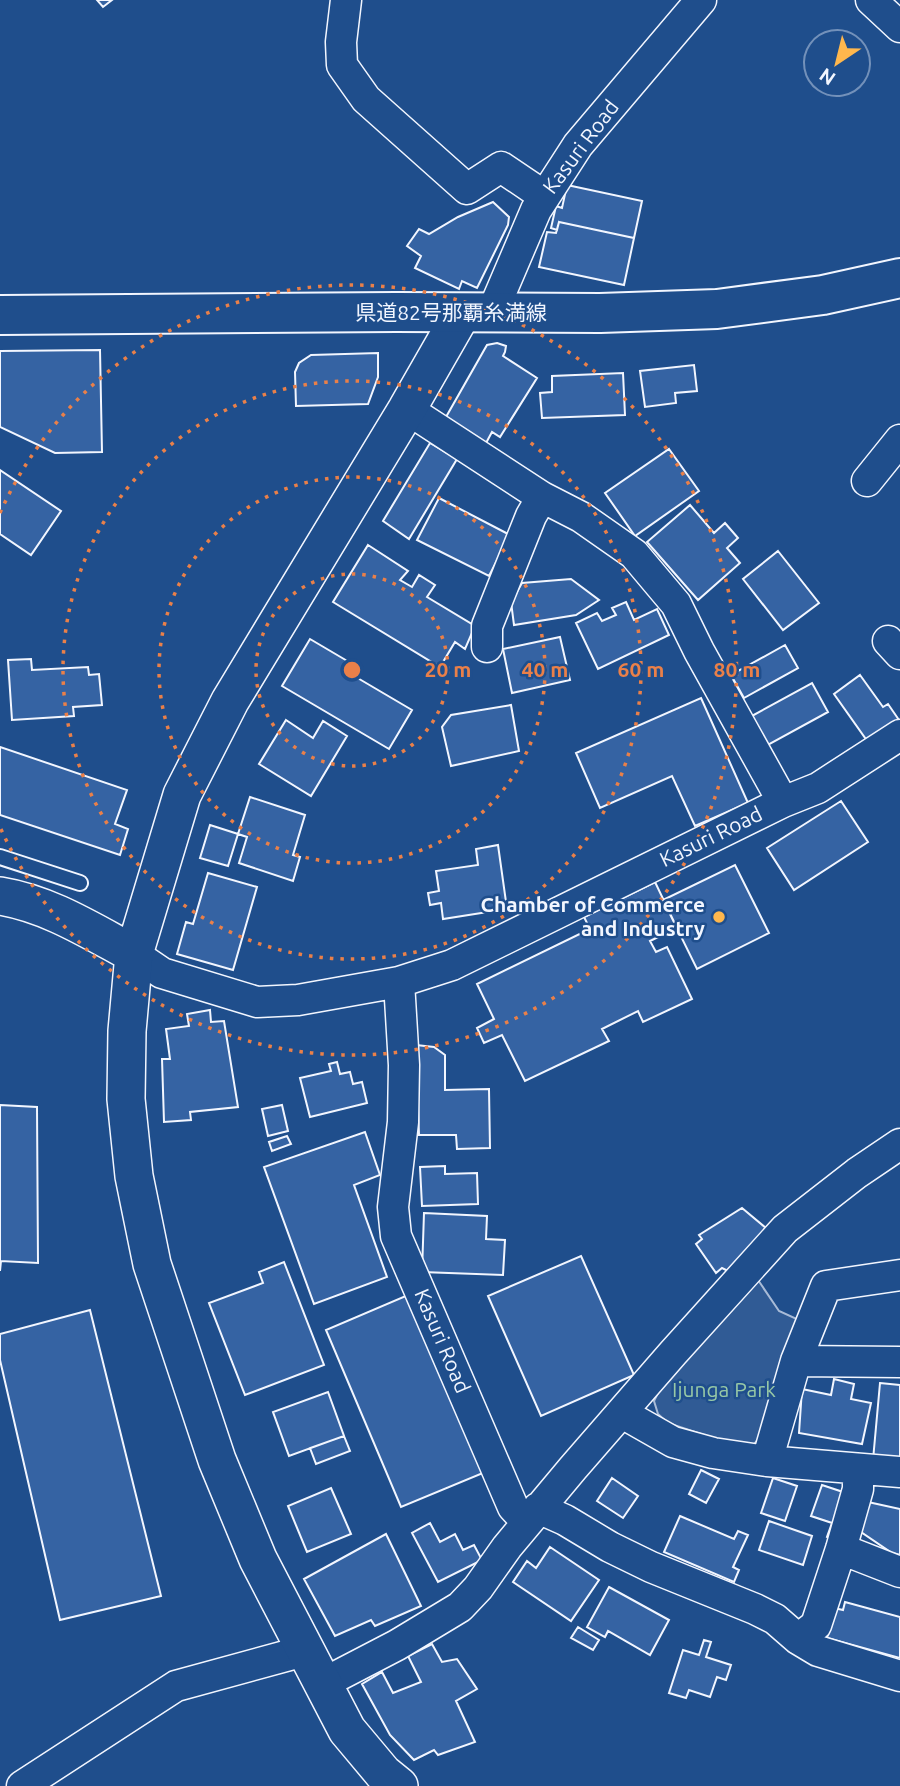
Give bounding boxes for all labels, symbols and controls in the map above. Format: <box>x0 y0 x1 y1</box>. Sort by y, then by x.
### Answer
north arrow <box>802 28 872 98</box>
text: N <box>815 64 839 90</box>
street label: Kasuri Road <box>537 95 623 198</box>
street label: 県道82号那覇糸満線 <box>355 300 547 324</box>
text: 20 m <box>425 657 471 681</box>
text: 40 m <box>522 657 568 681</box>
text: 60 m <box>618 657 664 681</box>
text: 80 m <box>714 657 760 681</box>
centre of rings <box>340 658 364 682</box>
street label: Kasuri Road <box>655 801 766 871</box>
place label: Chamber of Commerce and Industry <box>481 892 705 940</box>
marker: Chamber of Commerce and Industry <box>711 909 727 925</box>
street label: Kasuri Road <box>410 1285 476 1396</box>
park label: Ijunga Park <box>672 1377 776 1401</box>

